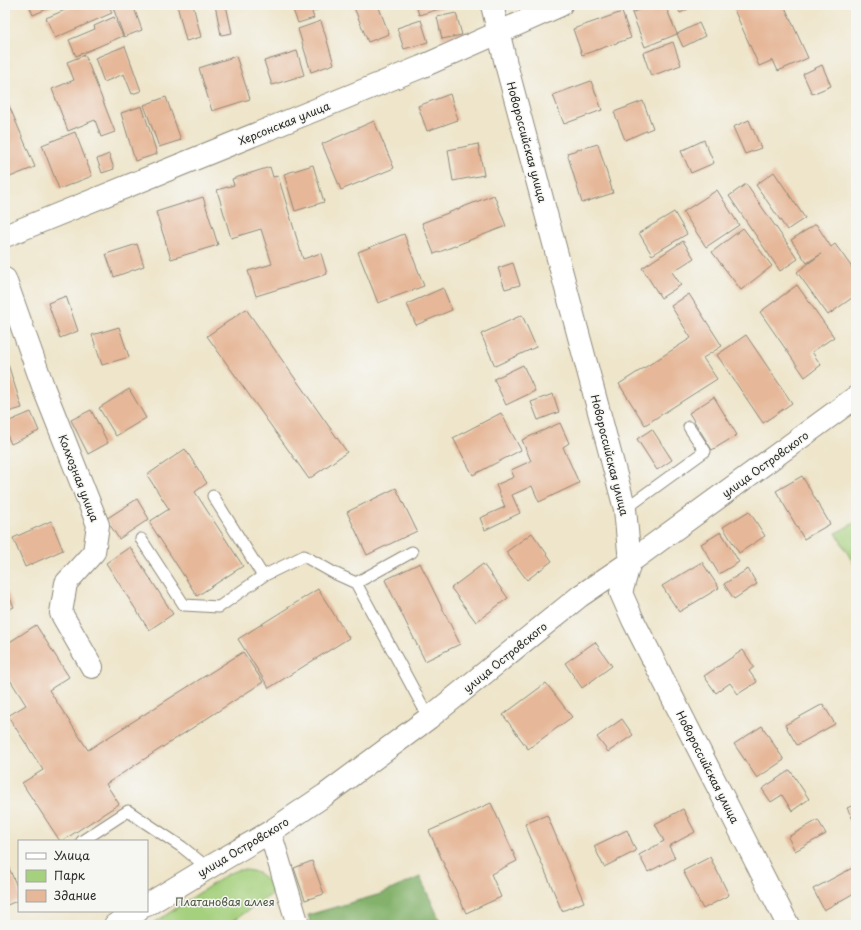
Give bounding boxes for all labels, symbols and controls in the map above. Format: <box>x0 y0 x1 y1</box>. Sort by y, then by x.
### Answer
street label: Новороссийская улица <box>503 80 551 204</box>
street label: Херсонская улица <box>236 97 332 149</box>
street label: Новороссийская улица <box>587 393 633 517</box>
street label: улица Островского <box>718 427 812 501</box>
street label: Колхозная улица <box>54 432 104 524</box>
street label: улица Островского <box>459 618 551 696</box>
street label: Новороссийская улица <box>672 708 744 826</box>
street label: улица Островского <box>194 813 292 881</box>
legend <box>18 840 148 912</box>
text: Улица <box>54 846 90 864</box>
text: Парк <box>54 866 86 884</box>
text: Здание <box>54 886 96 904</box>
park label: Платановая аллея <box>175 893 275 910</box>

